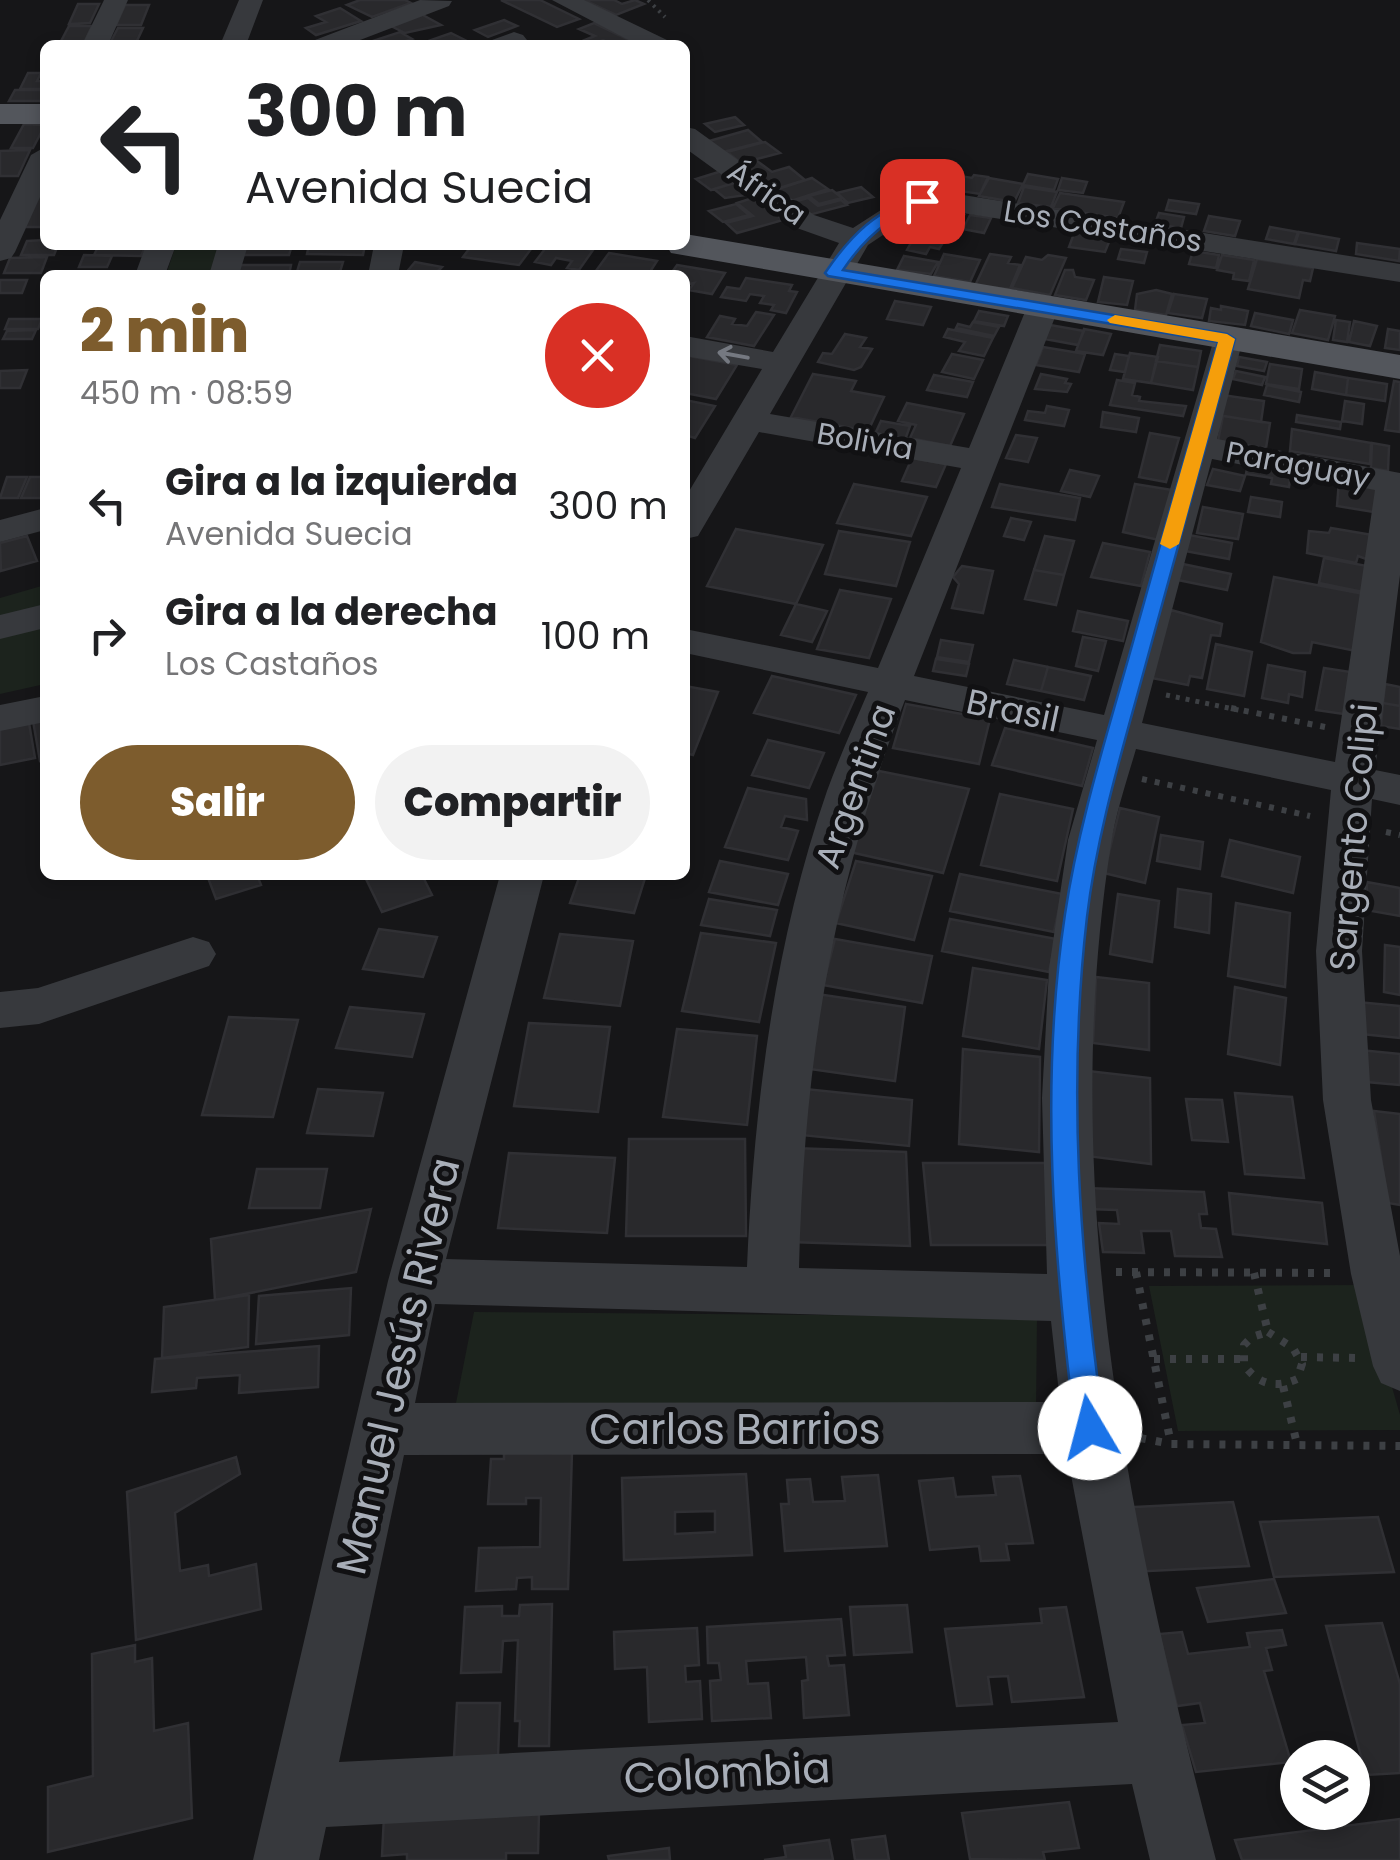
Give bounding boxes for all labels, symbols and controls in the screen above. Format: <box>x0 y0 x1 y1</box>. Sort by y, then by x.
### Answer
text: 300 m <box>245 62 468 161</box>
icon: left <box>80 80 210 210</box>
street label: África <box>719 150 815 236</box>
text: Avenida Suecia <box>245 156 593 219</box>
pin <box>880 159 965 244</box>
icon: arrive <box>895 174 950 229</box>
street label: Los Castaños <box>1001 189 1205 263</box>
text: 2 min <box>80 289 249 373</box>
button: close <box>545 303 650 408</box>
one-way arrow <box>717 345 750 364</box>
text: 450 m · 08:59 <box>80 370 293 415</box>
street label: Bolivia <box>814 411 916 471</box>
street label: Paraguay <box>1222 430 1374 500</box>
text: Gira a la izquierda <box>165 455 518 508</box>
icon: left <box>80 478 135 533</box>
text: 300 m <box>548 479 668 532</box>
text: Avenida Suecia <box>165 511 413 556</box>
text: Gira a la derecha <box>165 585 498 638</box>
icon: right <box>80 608 135 663</box>
text: 100 m <box>541 609 650 662</box>
text: Los Castaños <box>165 641 379 686</box>
street label: Brasil <box>962 676 1064 744</box>
street label: Argentina <box>803 697 907 875</box>
street label: Sargento Colipi <box>1317 701 1389 973</box>
button: Salir <box>80 745 355 860</box>
button: Compartir <box>375 745 650 860</box>
street label: Manuel Jesús Rivera <box>321 1152 475 1580</box>
position arrow <box>1038 1376 1142 1480</box>
street label: Carlos Barrios <box>589 1400 881 1459</box>
street label: Colombia <box>622 1738 832 1808</box>
map controls <box>1280 1740 1370 1830</box>
button: layers <box>1280 1740 1370 1830</box>

